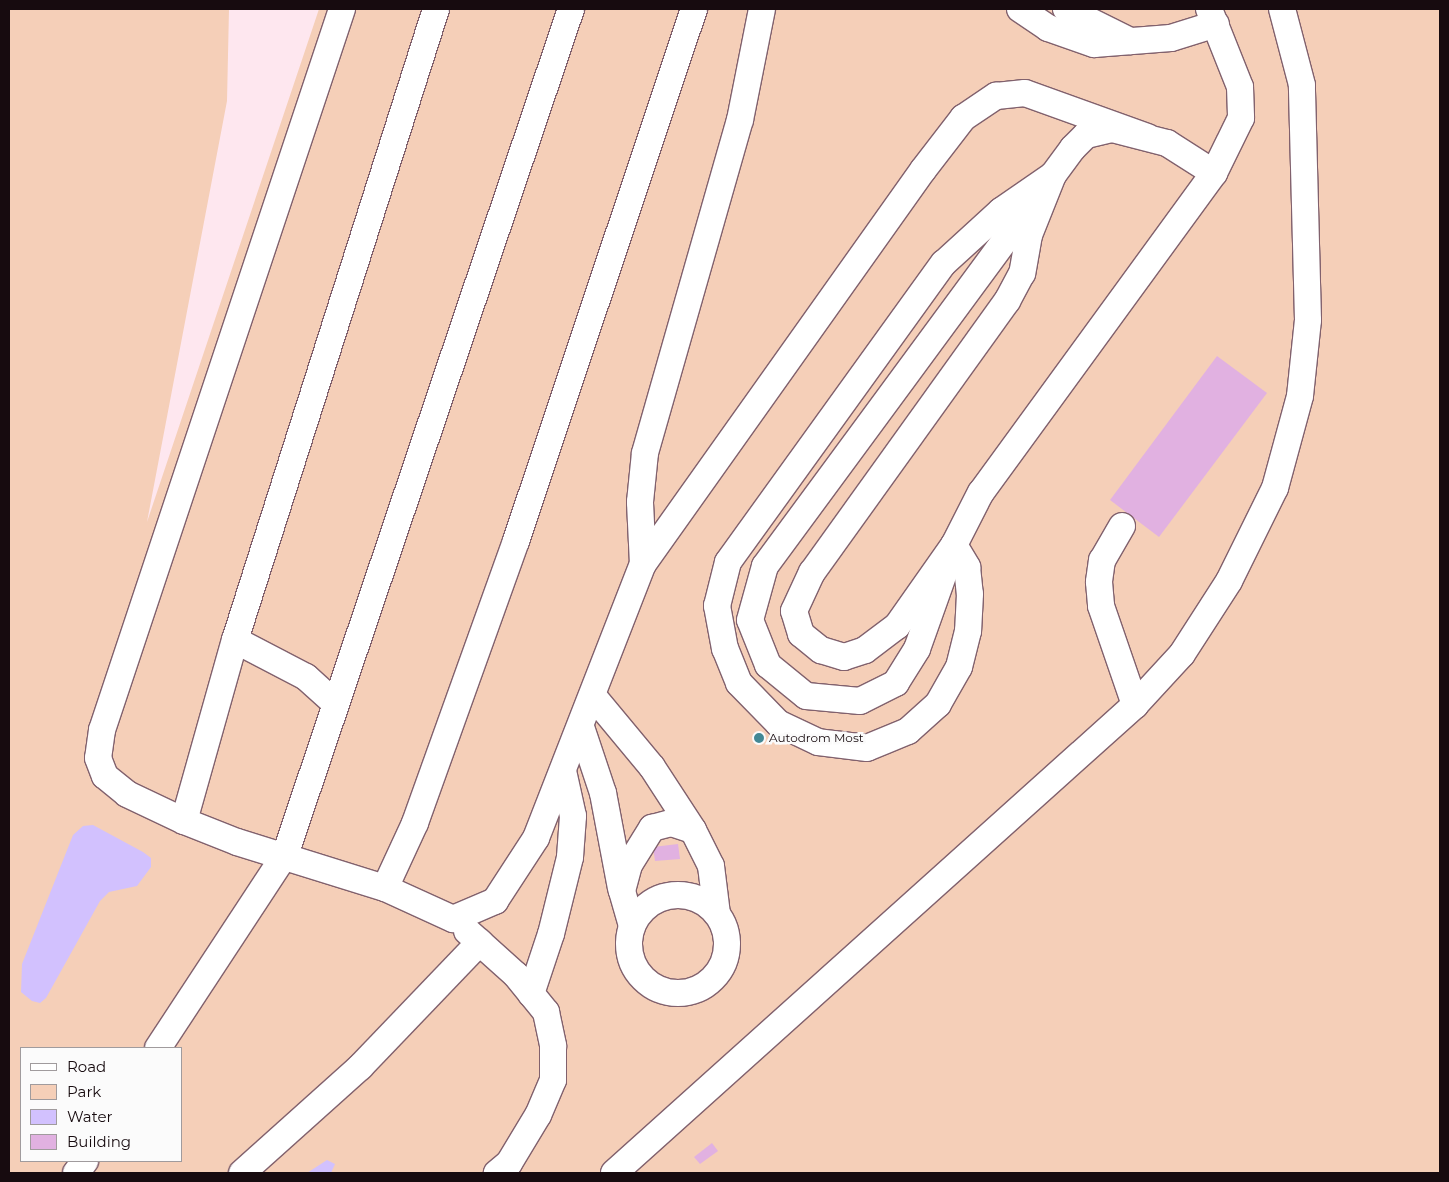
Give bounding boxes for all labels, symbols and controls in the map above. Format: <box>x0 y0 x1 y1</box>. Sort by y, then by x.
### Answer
place label: Autodrom Most <box>769 731 864 745</box>
marker: Autodrom Most <box>753 732 765 744</box>
legend <box>20 1047 182 1162</box>
text: Road <box>67 1057 106 1076</box>
text: Park <box>67 1082 101 1101</box>
text: Water <box>67 1107 113 1126</box>
text: Building <box>67 1132 131 1151</box>

